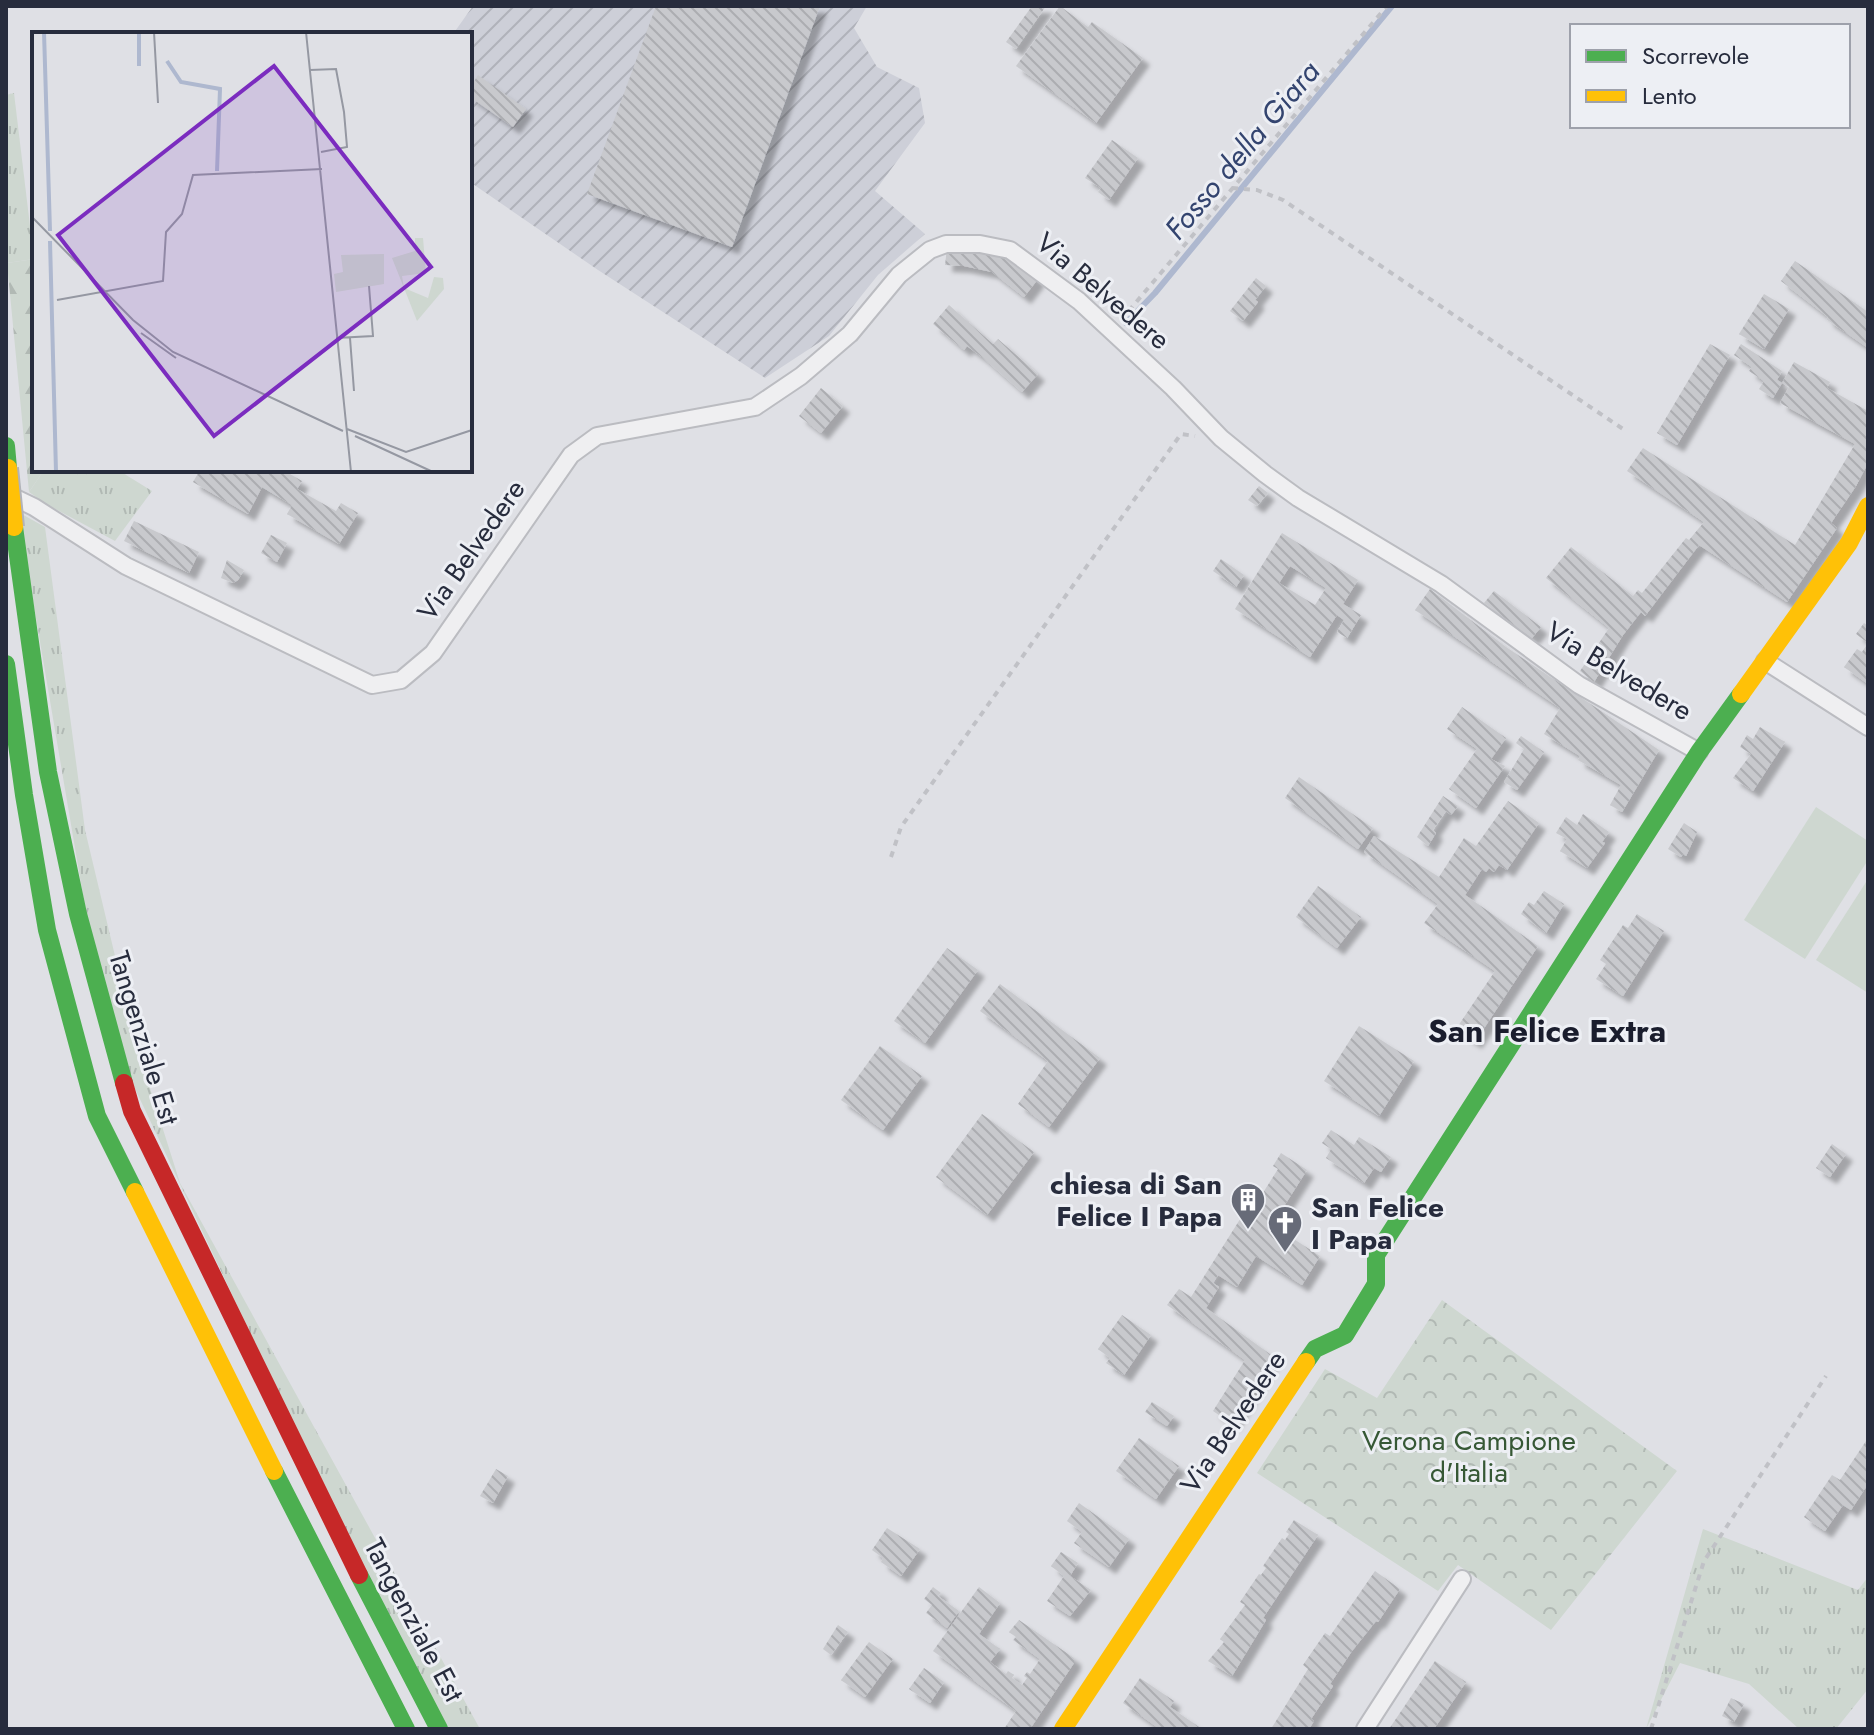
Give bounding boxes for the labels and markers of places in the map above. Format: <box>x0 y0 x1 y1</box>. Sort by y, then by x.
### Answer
place label: chiesa di San Felice I Papa <box>1050 1164 1222 1237</box>
building icon: chiesa di San Felice I Papa <box>1229 1181 1267 1231</box>
place label: San Felice I Papa <box>1311 1187 1444 1260</box>
church icon: San Felice I Papa <box>1266 1204 1304 1254</box>

